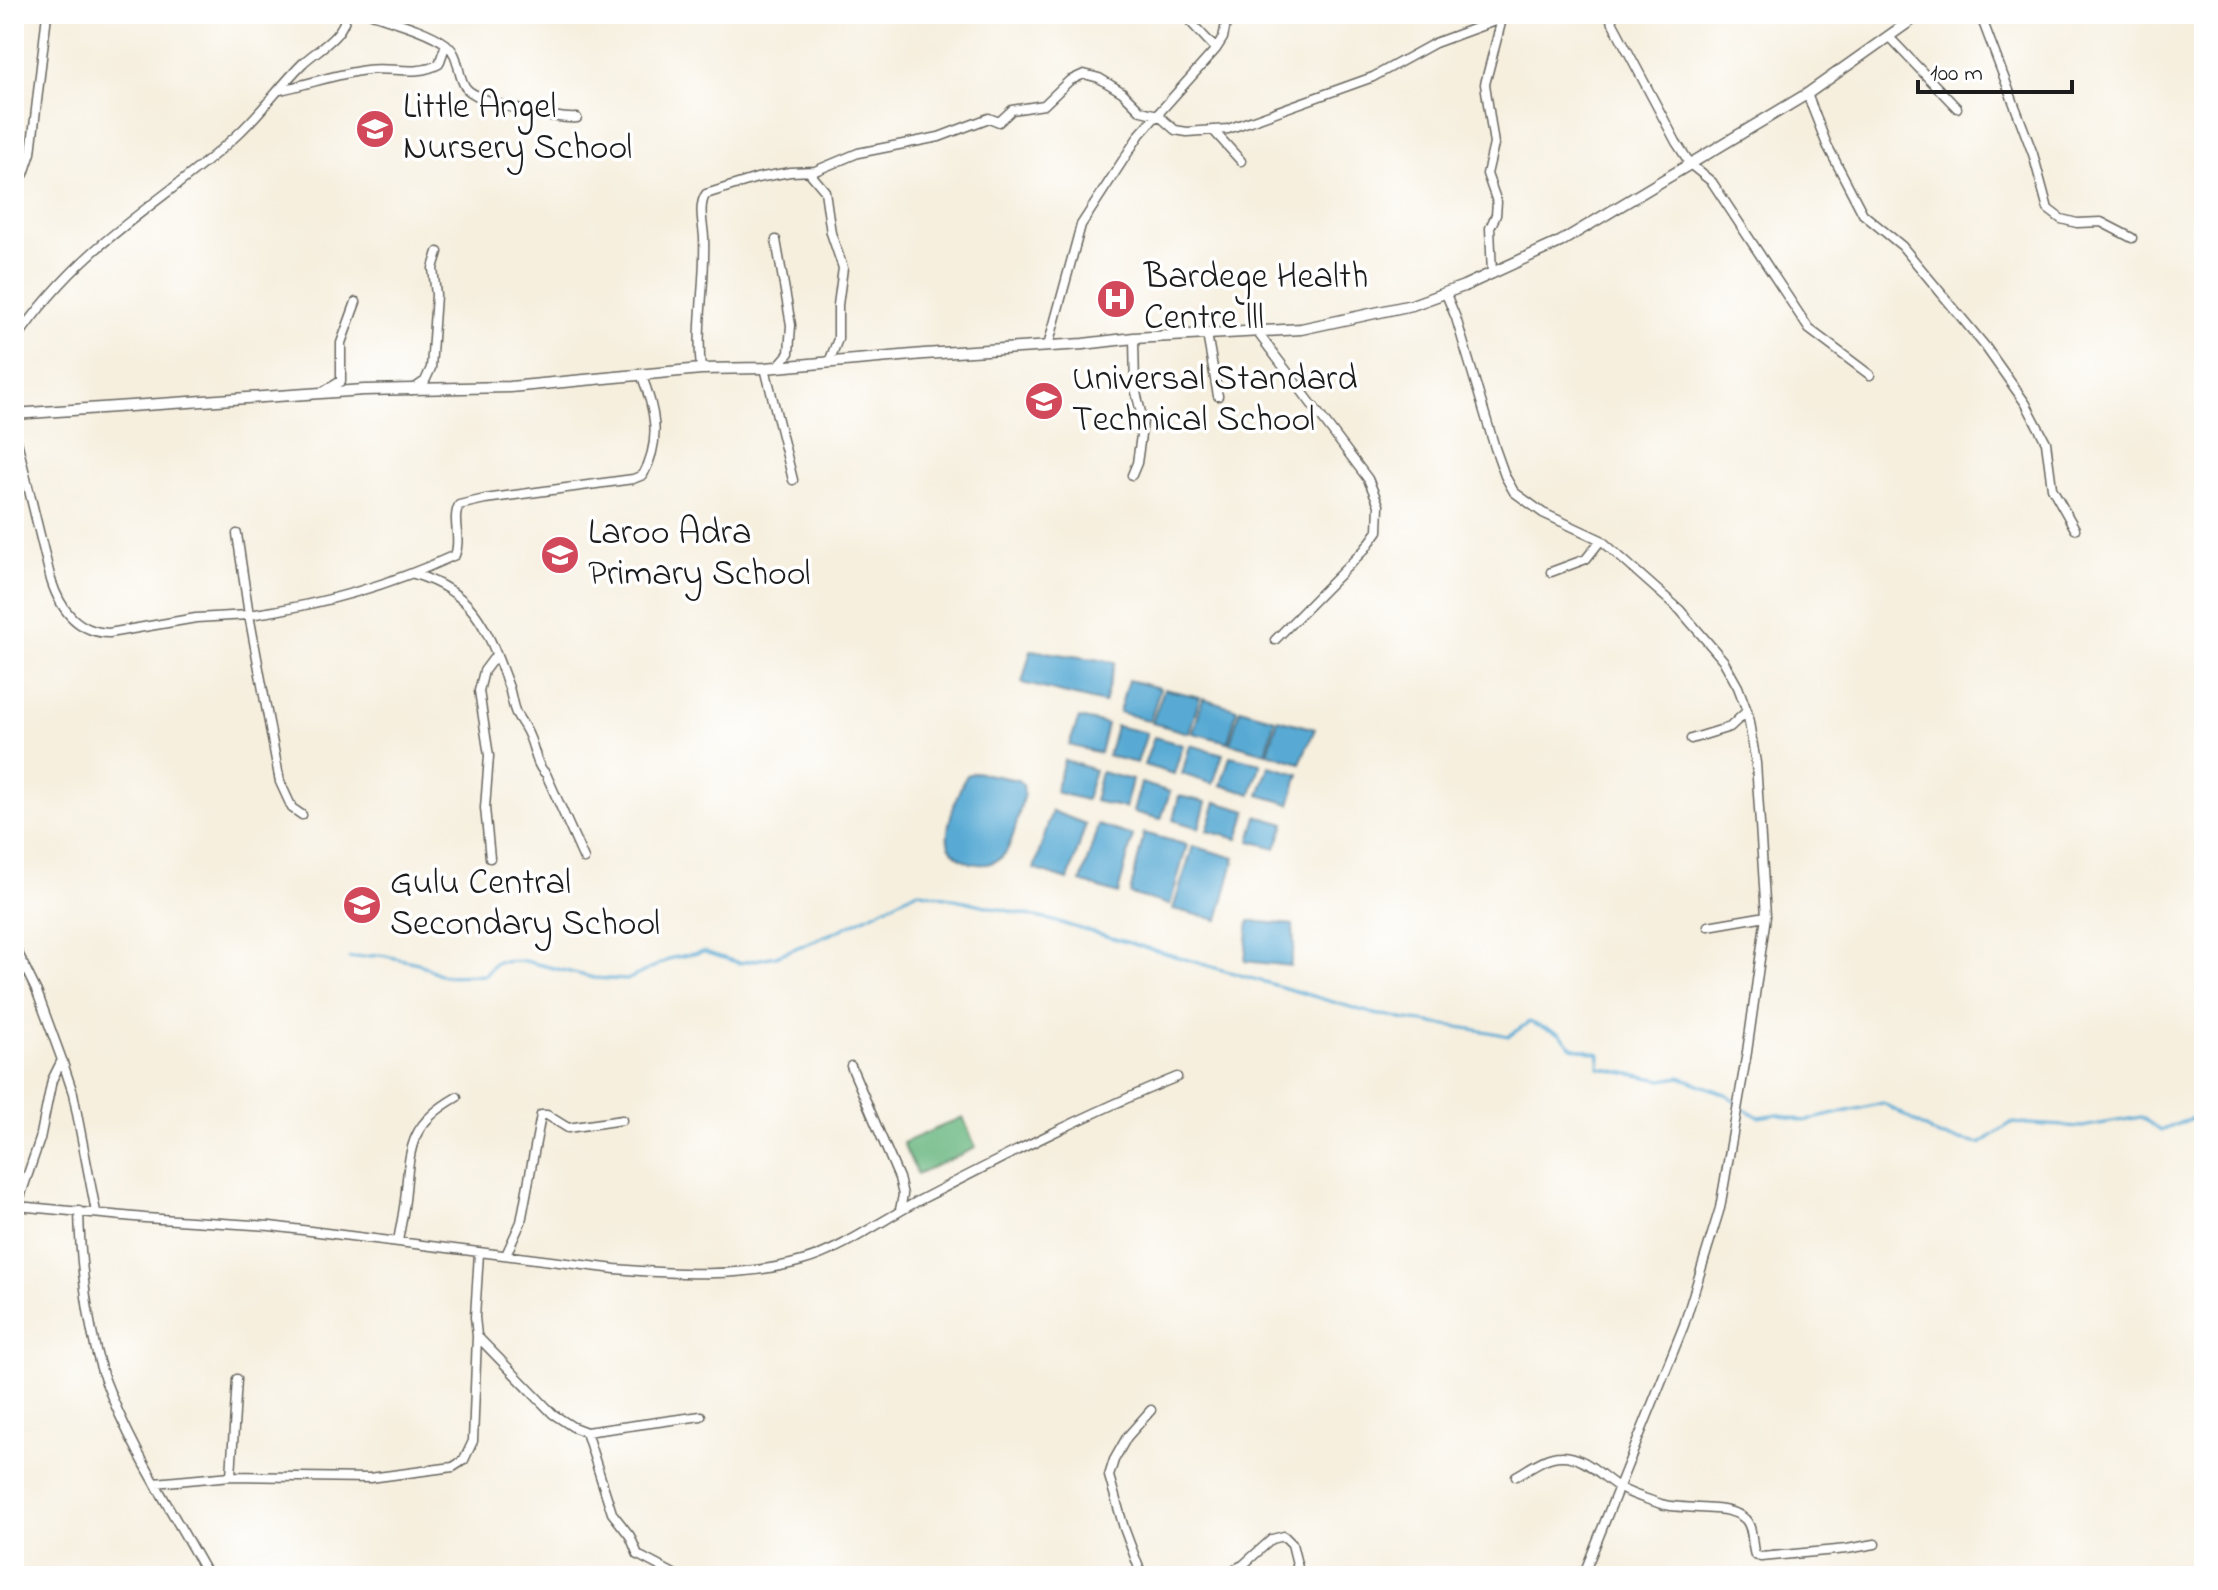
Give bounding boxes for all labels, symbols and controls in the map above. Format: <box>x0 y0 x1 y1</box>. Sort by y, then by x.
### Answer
scale bar <box>1918 44 2072 94</box>
text: 100 m <box>1930 57 1983 92</box>
place label: Little Angel Nursery School <box>403 82 632 176</box>
school or university icon: Little Angel Nursery School <box>354 108 396 150</box>
place label: Bardege Health Centre lll <box>1143 252 1368 346</box>
hospital icon: Bardege Health Centre lll <box>1095 278 1137 320</box>
place label: Universal Standard Technical School <box>1072 354 1358 448</box>
school or university icon: Universal Standard Technical School <box>1023 380 1065 422</box>
place label: Laroo Adra Primary School <box>588 508 810 602</box>
school or university icon: Laroo Adra Primary School <box>539 534 581 576</box>
place label: Gulu Central Secondary School <box>390 858 660 952</box>
school or university icon: Gulu Central Secondary School <box>341 884 383 926</box>

